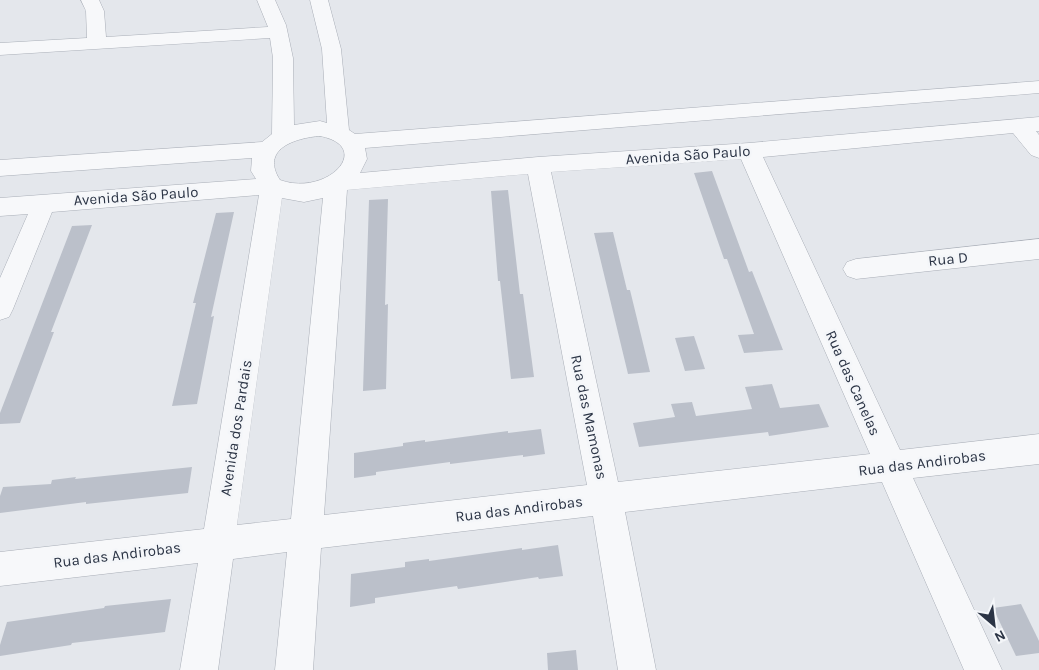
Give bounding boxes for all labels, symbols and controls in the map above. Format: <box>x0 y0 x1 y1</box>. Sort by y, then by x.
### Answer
street label: Avenida São Paulo <box>625 142 751 168</box>
street label: Avenida São Paulo <box>73 183 199 209</box>
street label: Rua D <box>927 248 969 270</box>
street label: Rua das Canelas <box>822 328 884 438</box>
street label: Rua das Mamonas <box>567 353 611 481</box>
street label: Avenida dos Pardais <box>216 359 256 497</box>
street label: Rua das Andirobas <box>857 446 987 480</box>
street label: Rua das Andirobas <box>454 492 584 526</box>
street label: Rua das Andirobas <box>52 538 182 572</box>
north arrow <box>969 600 1019 650</box>
text: N <box>991 626 1008 646</box>

